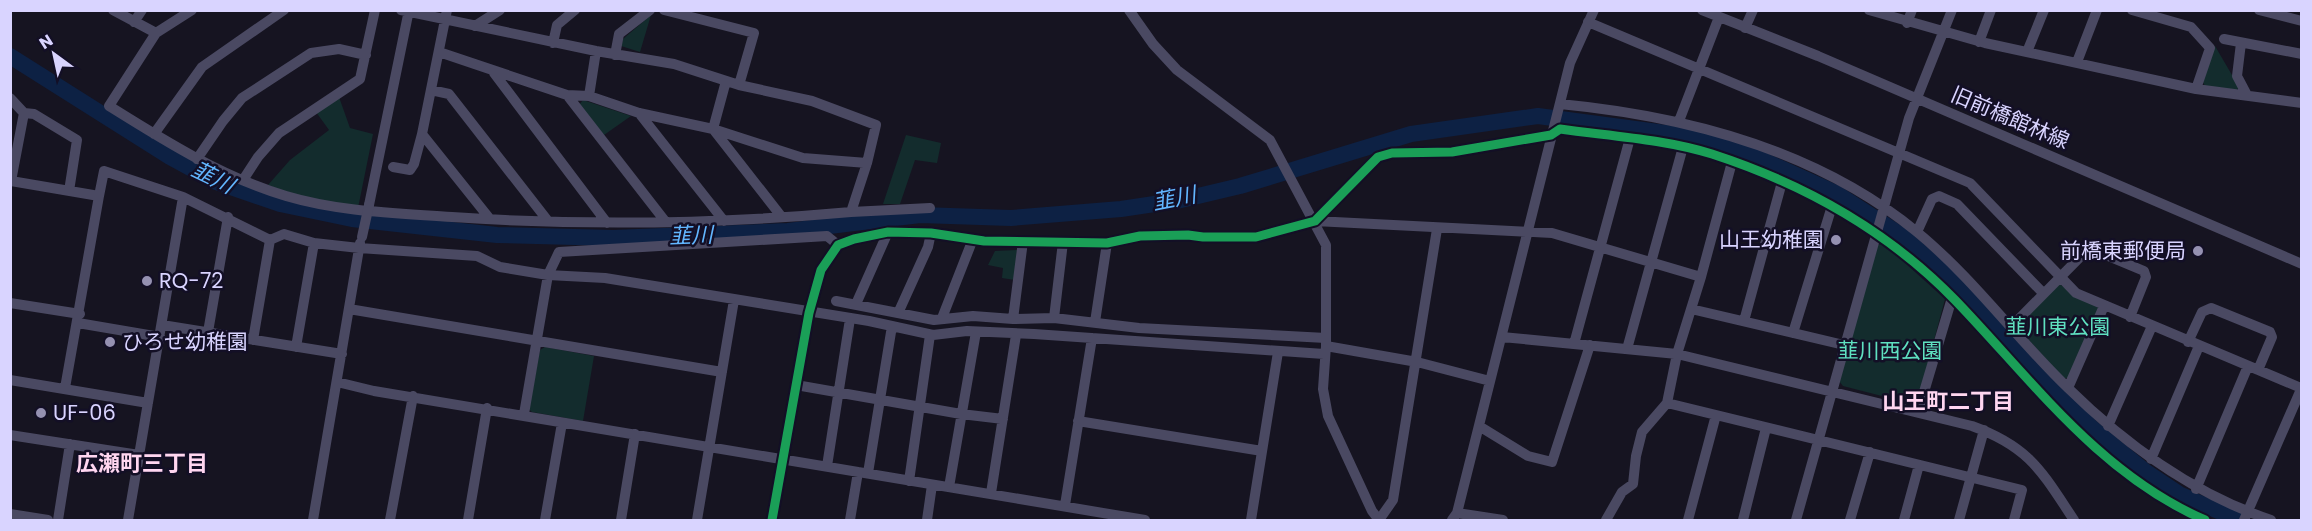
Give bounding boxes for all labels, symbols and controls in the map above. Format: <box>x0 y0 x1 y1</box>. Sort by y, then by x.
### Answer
north arrow <box>24 24 84 84</box>
text: N <box>35 29 57 55</box>
street label: 旧前橋館林線 <box>1947 80 2074 156</box>
water label: 韮川 <box>186 154 241 202</box>
water label: 韮川 <box>1150 179 1201 218</box>
water label: 韮川 <box>668 219 716 252</box>
place label: 山王幼稚園 <box>1719 225 1824 254</box>
marker: 山王幼稚園 <box>1829 233 1843 247</box>
place label: 前橋東郵便局 <box>2060 236 2186 265</box>
marker: 前橋東郵便局 <box>2191 244 2205 258</box>
place label: RQ-72 <box>159 266 223 295</box>
marker: RQ-72 <box>140 274 154 288</box>
park label: 韮川東公園 <box>2006 312 2111 341</box>
place label: ひろせ幼稚園 <box>122 327 248 356</box>
marker: ひろせ幼稚園 <box>103 335 117 349</box>
park label: 韮川西公園 <box>1838 336 1943 365</box>
district label: 山王町二丁目 <box>1882 386 2014 417</box>
place label: UF-06 <box>53 398 116 427</box>
marker: UF-06 <box>34 406 48 420</box>
district label: 広瀬町三丁目 <box>76 448 208 479</box>

